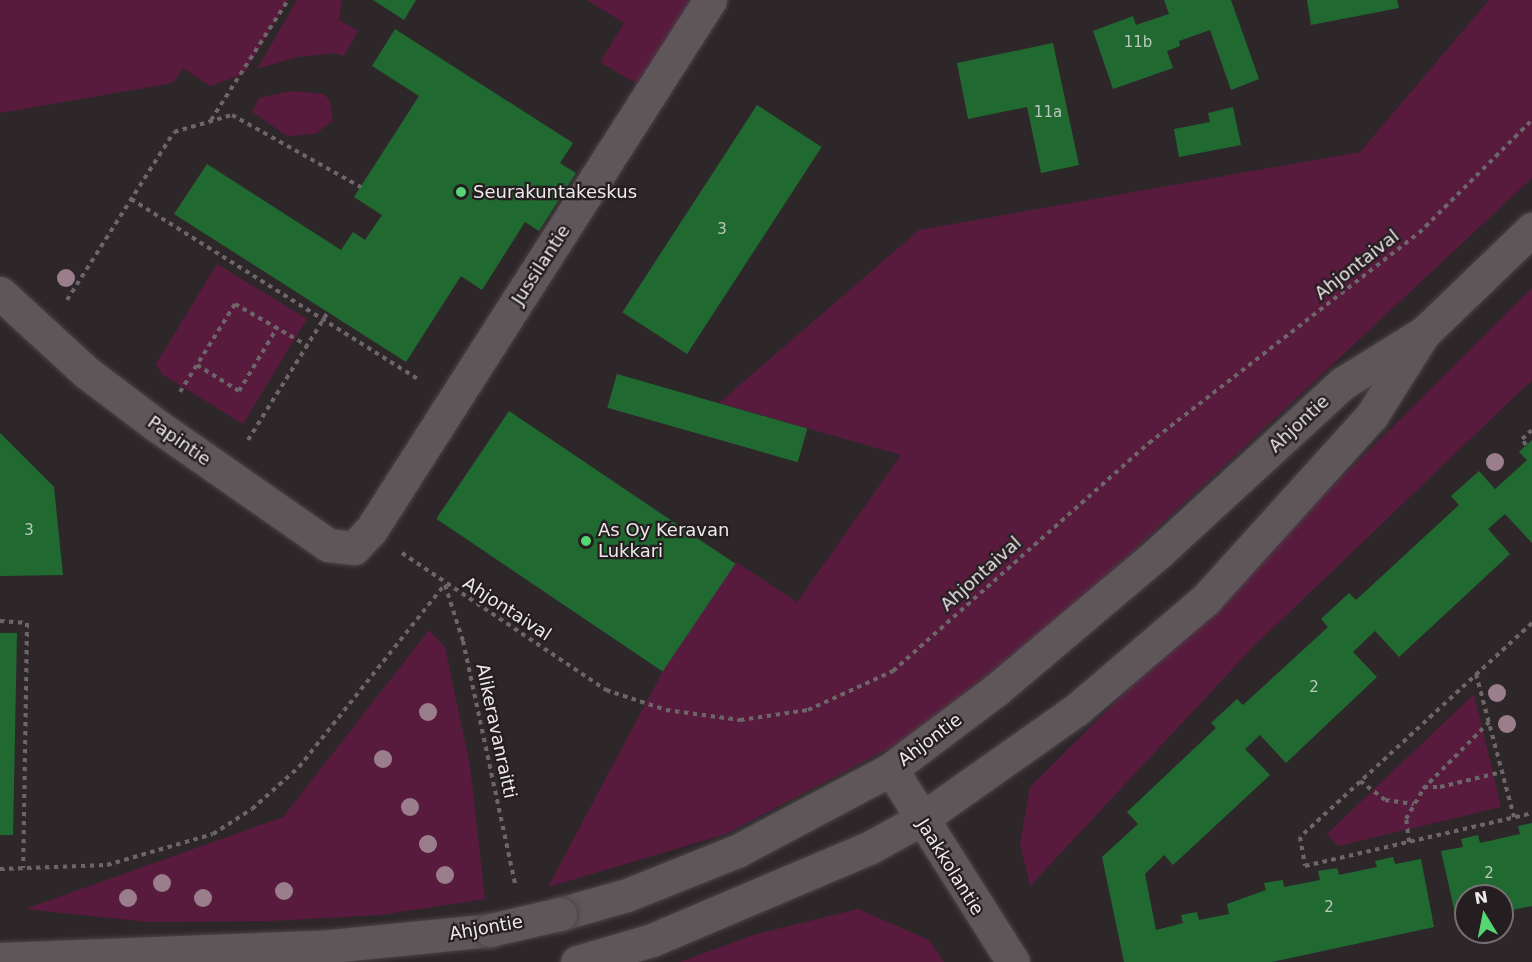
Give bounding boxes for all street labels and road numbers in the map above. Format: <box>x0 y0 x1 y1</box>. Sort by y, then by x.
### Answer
street label: Jussilantie <box>507 221 575 309</box>
street label: Ahjontaival <box>1311 225 1403 305</box>
street label: Ahjontie <box>1264 391 1334 457</box>
street label: Papintie <box>143 411 215 471</box>
street label: Ahjontaival <box>936 532 1026 616</box>
street label: Ahjontaival <box>459 572 555 646</box>
street label: Alikeravanraitti <box>471 662 521 800</box>
street label: Ahjontie <box>894 709 966 771</box>
street label: Jaakkolantie <box>912 815 988 919</box>
street label: Ahjontie <box>448 911 524 945</box>

